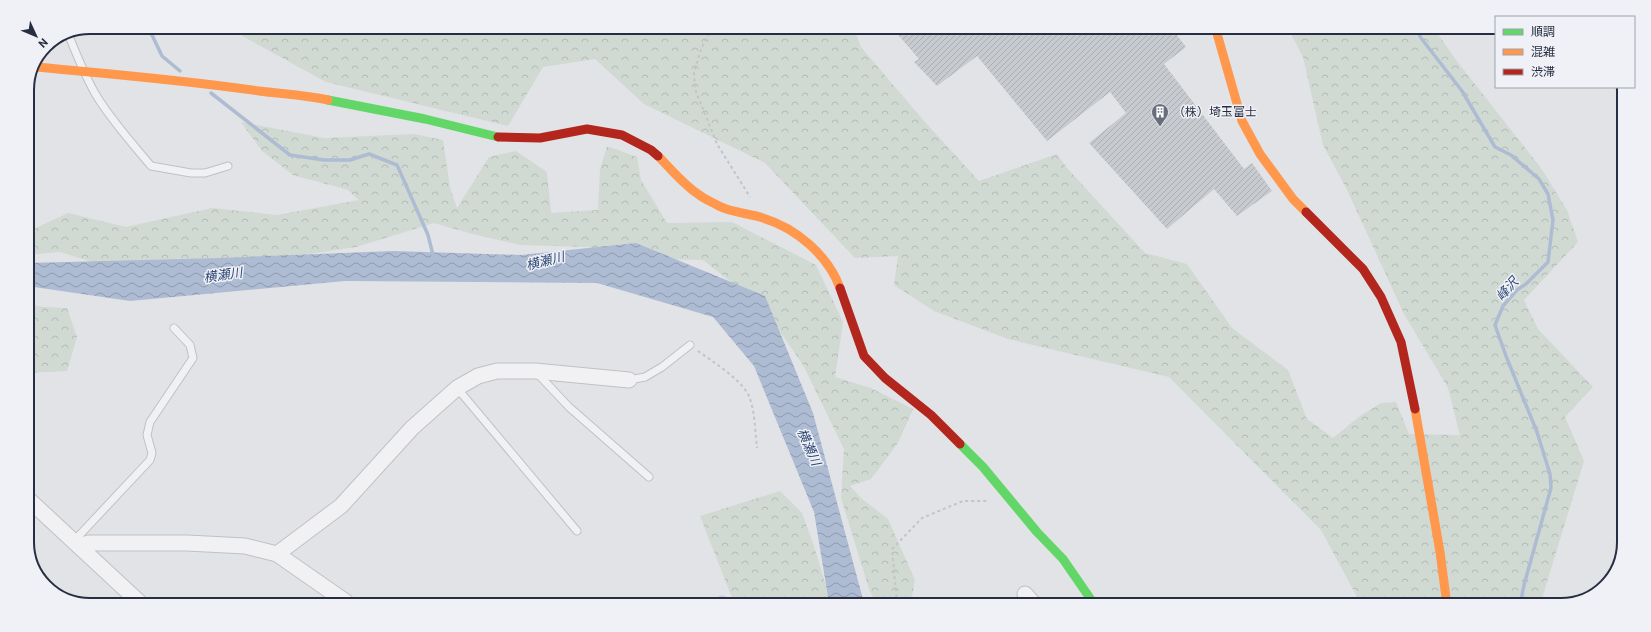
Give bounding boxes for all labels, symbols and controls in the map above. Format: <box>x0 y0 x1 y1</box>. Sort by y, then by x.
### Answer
north arrow <box>16 16 56 56</box>
legend <box>1495 16 1635 88</box>
text: 順調 <box>1531 25 1555 39</box>
text: N <box>35 35 50 50</box>
text: 混雑 <box>1531 45 1555 59</box>
text: 渋滞 <box>1531 65 1555 79</box>
building icon: （株）埼玉富士 <box>1150 102 1170 127</box>
place label: （株）埼玉富士 <box>1173 105 1257 119</box>
water label: 横瀬川 <box>524 249 568 273</box>
water label: 横瀬川 <box>203 265 245 285</box>
water label: 峰沢 <box>1493 273 1523 304</box>
water label: 横瀬川 <box>794 426 825 470</box>

